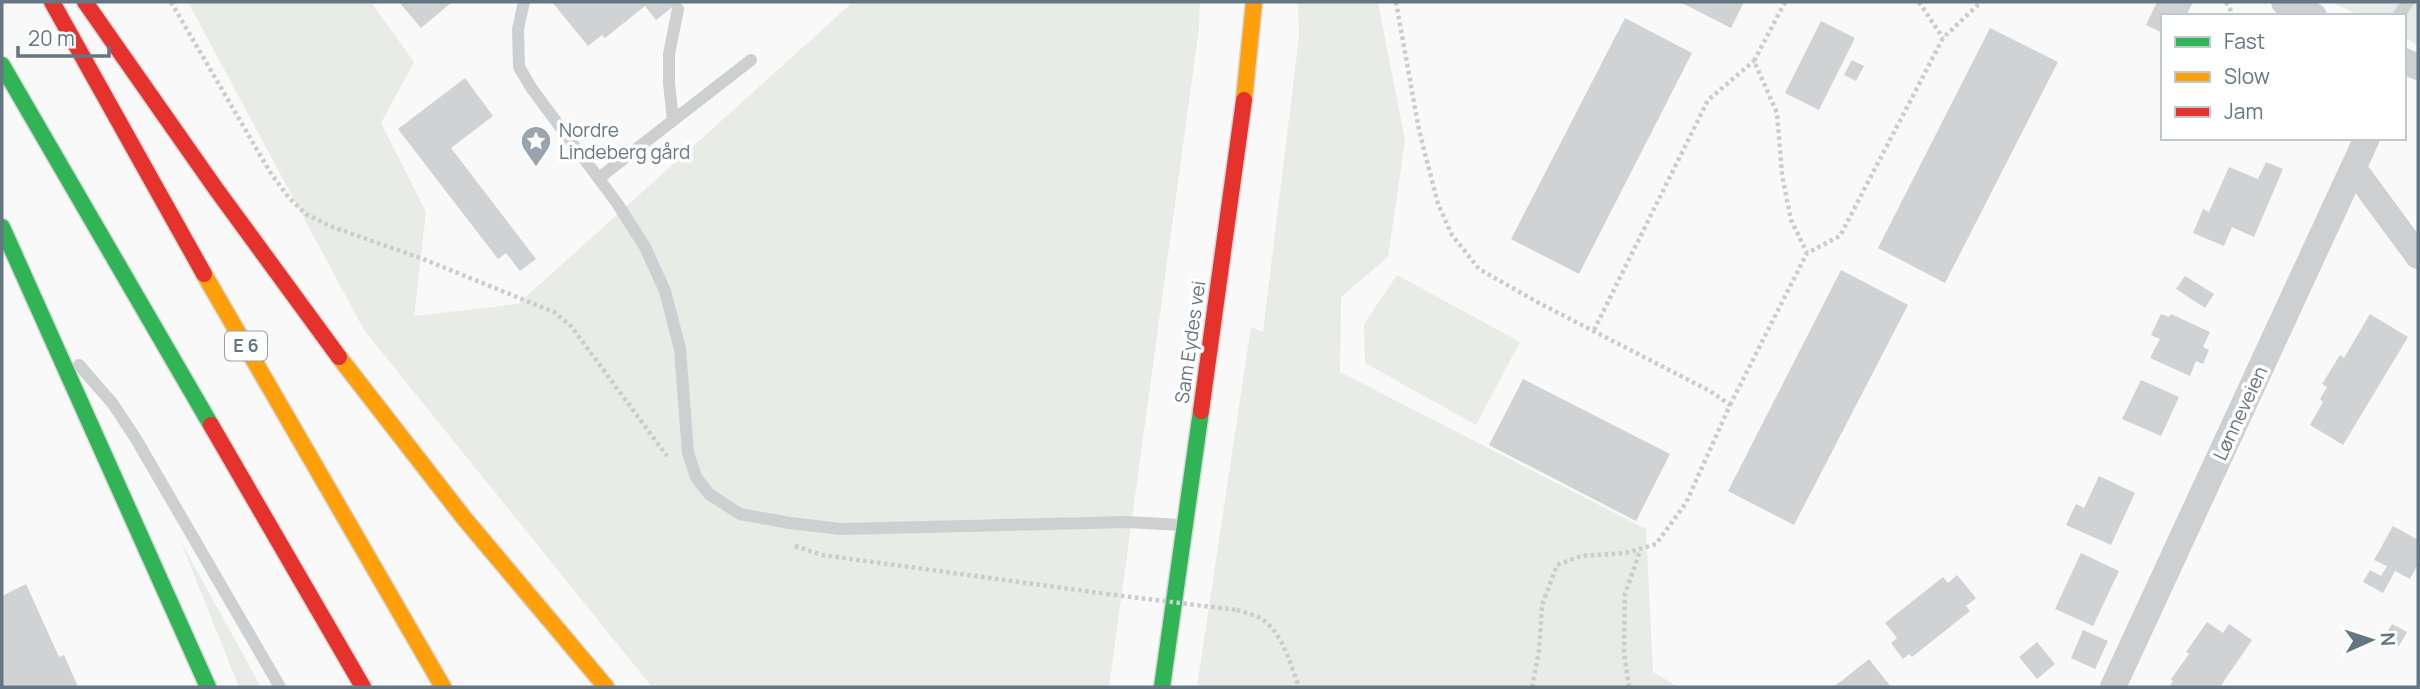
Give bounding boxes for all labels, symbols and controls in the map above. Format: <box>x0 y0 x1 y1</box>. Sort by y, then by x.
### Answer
scale bar <box>18 14 108 58</box>
legend <box>2161 14 2406 140</box>
text: 20 m <box>28 24 75 52</box>
text: Fast <box>2224 27 2265 55</box>
text: Slow <box>2224 62 2270 90</box>
text: Jam <box>2224 97 2263 125</box>
place label: Nordre Lindeberg gård <box>559 117 690 165</box>
place icon: Nordre Lindeberg gård <box>519 124 553 168</box>
street label: Sam Eydes vei <box>1169 279 1211 405</box>
road number: E 6 <box>225 332 267 360</box>
street label: Lønneveien <box>2207 362 2273 464</box>
north arrow <box>2336 605 2406 675</box>
text: N <box>2375 632 2401 647</box>

